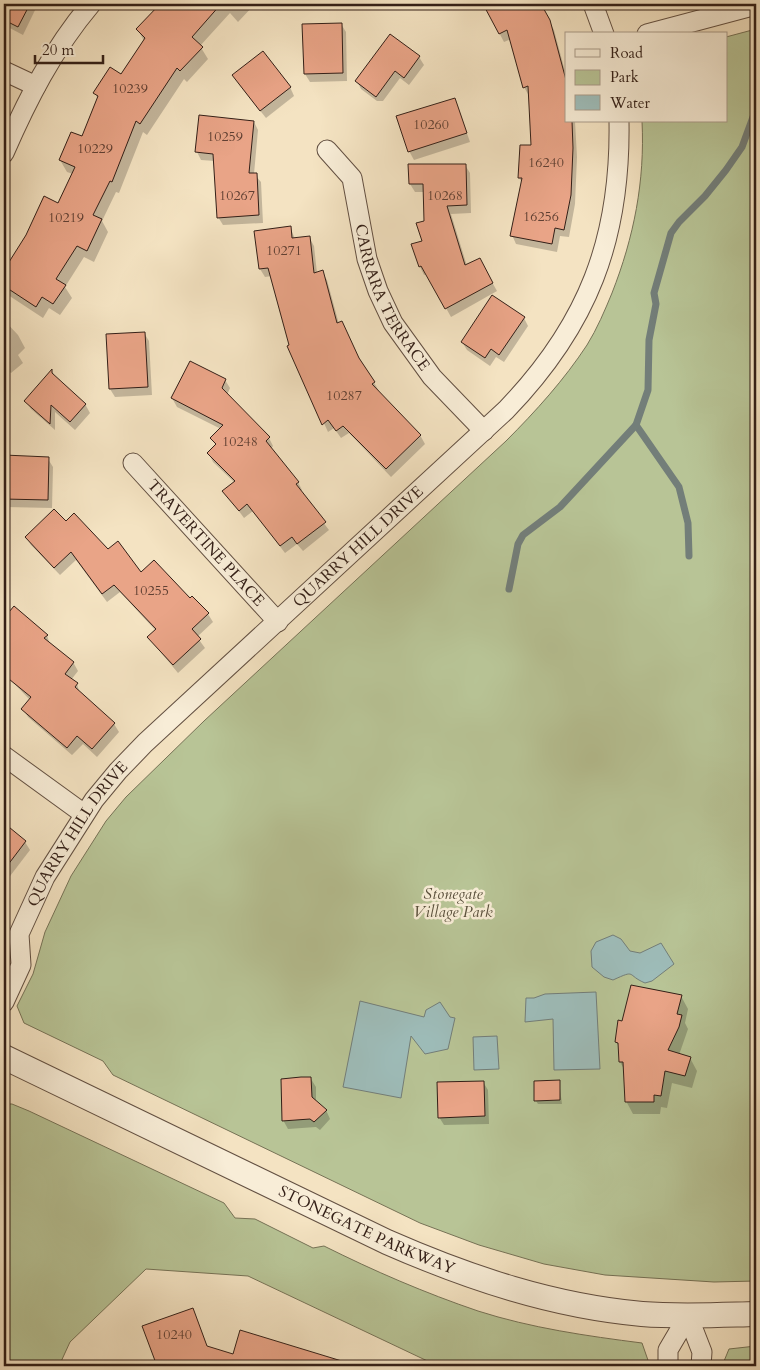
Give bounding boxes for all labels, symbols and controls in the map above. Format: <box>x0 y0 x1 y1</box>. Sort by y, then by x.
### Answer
scale bar <box>35 32 102 64</box>
legend <box>565 32 728 122</box>
text: 20 m <box>42 40 74 60</box>
text: Road <box>610 43 643 63</box>
text: Park <box>610 67 639 87</box>
house number: 10239 <box>112 79 148 98</box>
text: Water <box>609 93 651 113</box>
house number: 10260 <box>413 115 449 134</box>
house number: 10259 <box>207 127 243 146</box>
house number: 10229 <box>77 139 113 158</box>
house number: 16240 <box>528 153 564 172</box>
house number: 10267 <box>219 186 255 205</box>
house number: 10268 <box>427 186 463 205</box>
house number: 16256 <box>523 207 559 226</box>
house number: 10219 <box>48 208 84 227</box>
street label: CARRARA TERRACE <box>350 222 435 375</box>
house number: 10271 <box>266 241 302 260</box>
house number: 10287 <box>326 386 362 405</box>
house number: 10248 <box>222 432 258 451</box>
street label: TRAVERTINE PLACE <box>142 475 269 611</box>
street label: QUARRY HILL DRIVE <box>288 481 428 612</box>
house number: 10255 <box>133 581 169 600</box>
street label: QUARRY HILL DRIVE <box>22 756 133 910</box>
park label: Stonegate Village Park <box>413 883 493 923</box>
street label: STONEGATE PARKWAY <box>275 1180 458 1280</box>
house number: 10240 <box>156 1325 192 1344</box>

